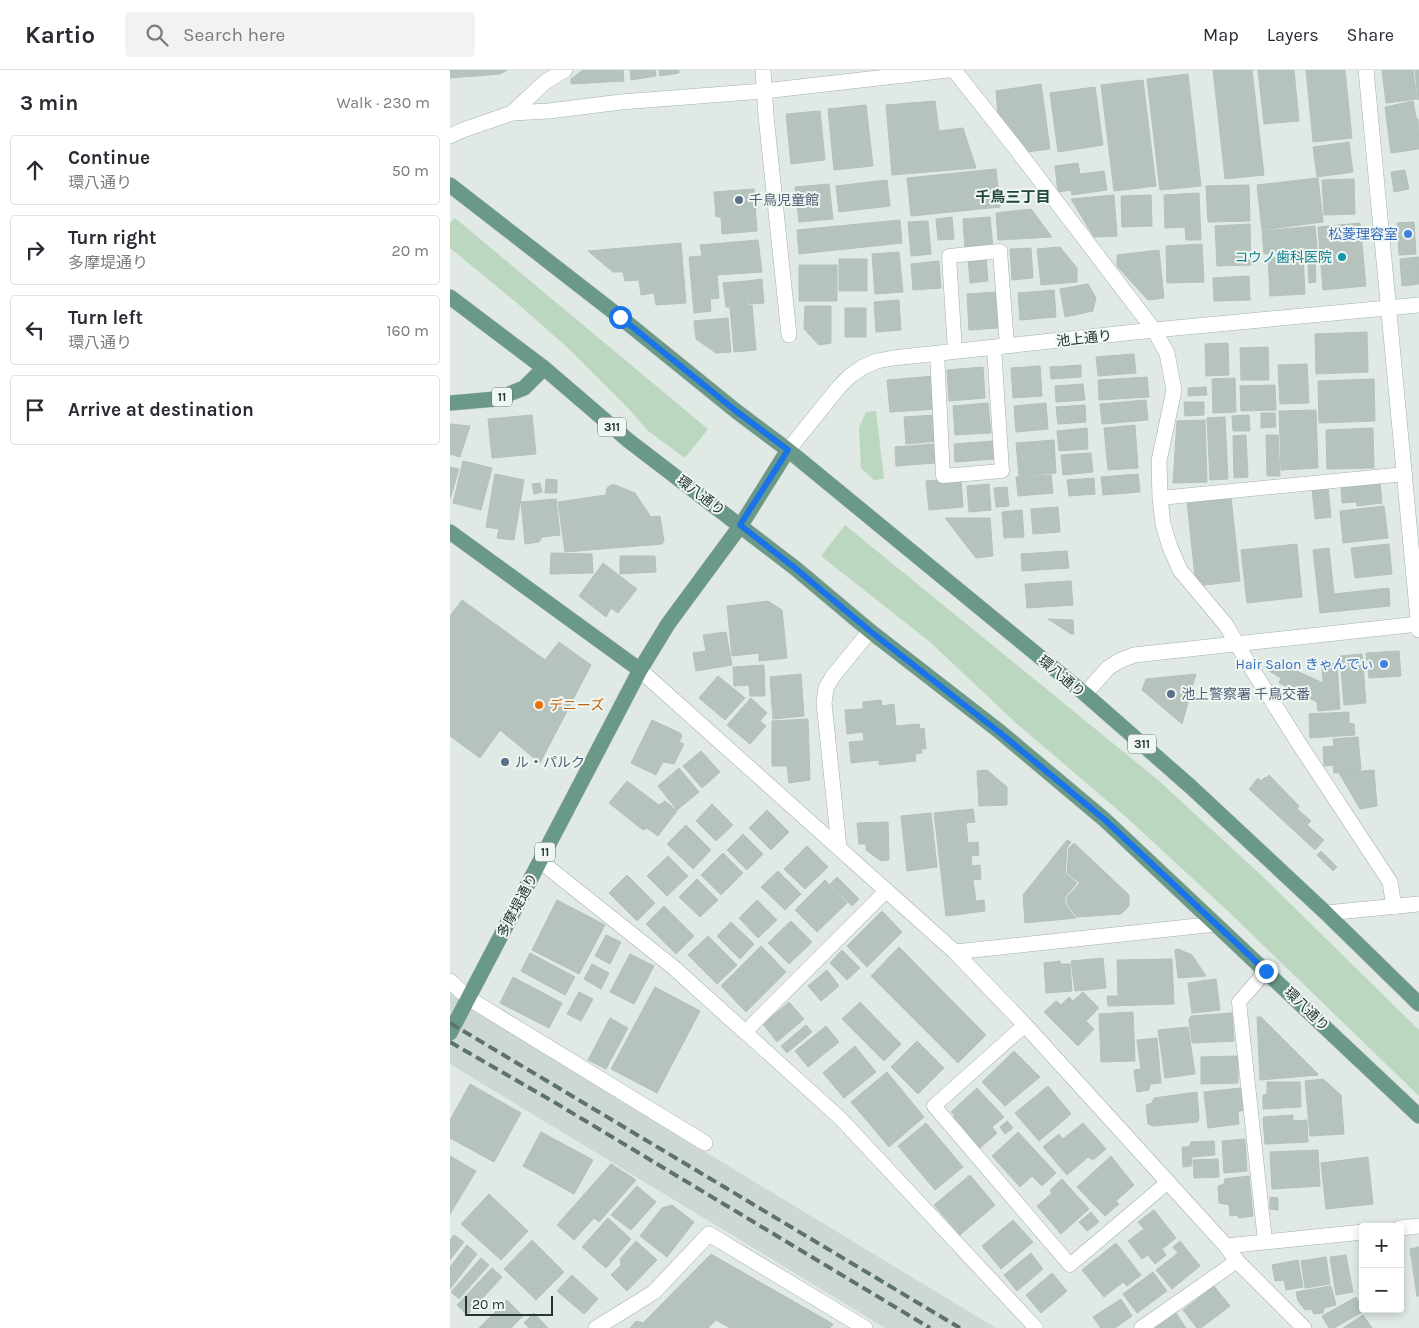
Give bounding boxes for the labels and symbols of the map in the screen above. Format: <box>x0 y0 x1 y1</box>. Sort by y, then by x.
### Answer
district label: 千鳥三丁目 <box>975 188 1051 206</box>
place label: 千鳥児童館 <box>749 192 819 209</box>
marker: 千鳥児童館 <box>733 194 745 206</box>
place label: 松菱理容室 <box>1328 226 1398 243</box>
marker: 松菱理容室 <box>1402 228 1414 240</box>
place label: コウノ歯科医院 <box>1235 249 1332 266</box>
marker: コウノ歯科医院 <box>1336 251 1348 263</box>
route start <box>609 306 632 329</box>
street label: 池上通り <box>1055 327 1113 350</box>
road number: 11 <box>492 388 512 407</box>
road number: 311 <box>598 418 626 437</box>
street label: 環八通り <box>673 472 728 519</box>
street label: 環八通り <box>1035 652 1089 701</box>
place label: Hair Salon きゃんでぃ <box>1236 656 1374 673</box>
marker: Hair Salon きゃんでぃ <box>1378 658 1390 670</box>
place label: 池上警察署 千鳥交番 <box>1181 686 1310 703</box>
marker: 池上警察署 千鳥交番 <box>1165 688 1177 700</box>
place label: デニーズ <box>549 697 604 714</box>
marker: デニーズ <box>533 699 545 711</box>
road number: 311 <box>1128 734 1156 754</box>
place label: ル・パルク <box>515 754 585 771</box>
marker: ル・パルク <box>499 756 511 768</box>
road number: 11 <box>535 842 555 862</box>
street label: 多摩堤通り <box>494 870 541 940</box>
route end <box>1255 960 1278 983</box>
street label: 環八通り <box>1281 984 1333 1035</box>
scale bar <box>465 1293 552 1316</box>

